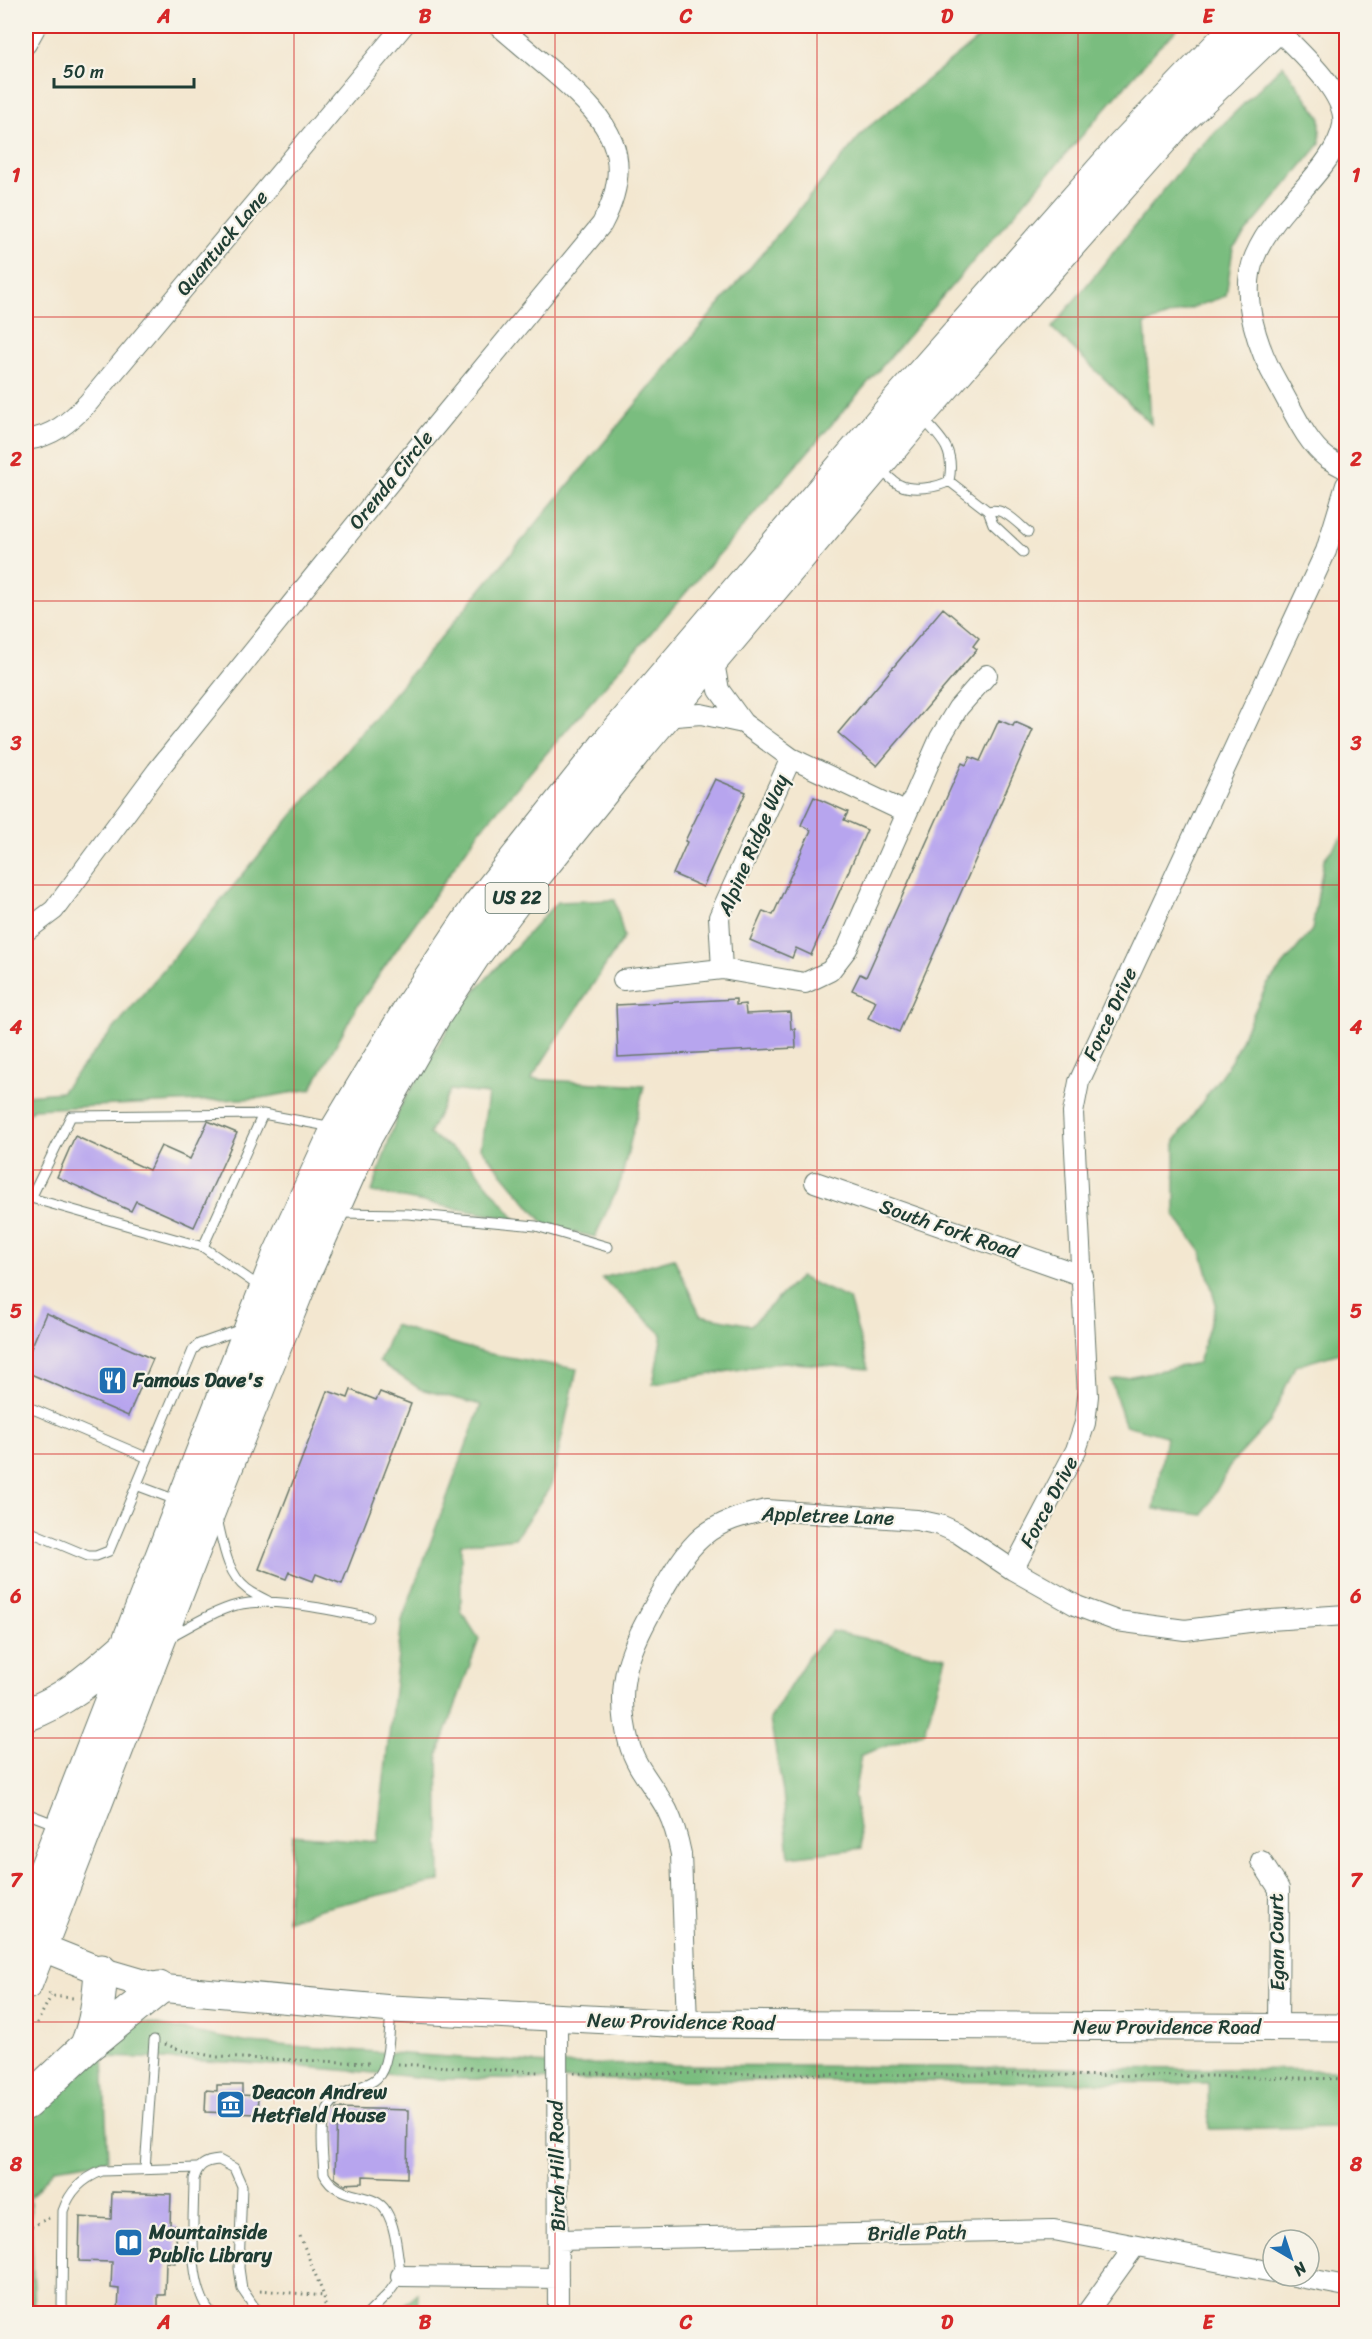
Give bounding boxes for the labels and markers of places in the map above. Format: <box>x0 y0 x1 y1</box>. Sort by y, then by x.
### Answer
place label: Famous Dave's <box>132 1363 264 1398</box>
restaurant icon: Famous Dave's <box>96 1364 128 1396</box>
place label: Deacon Andrew Hetfield House <box>251 2075 387 2133</box>
museum icon: Deacon Andrew Hetfield House <box>215 2088 247 2120</box>
place label: Mountainside Public Library <box>148 2215 272 2273</box>
library icon: Mountainside Public Library <box>112 2227 144 2259</box>

